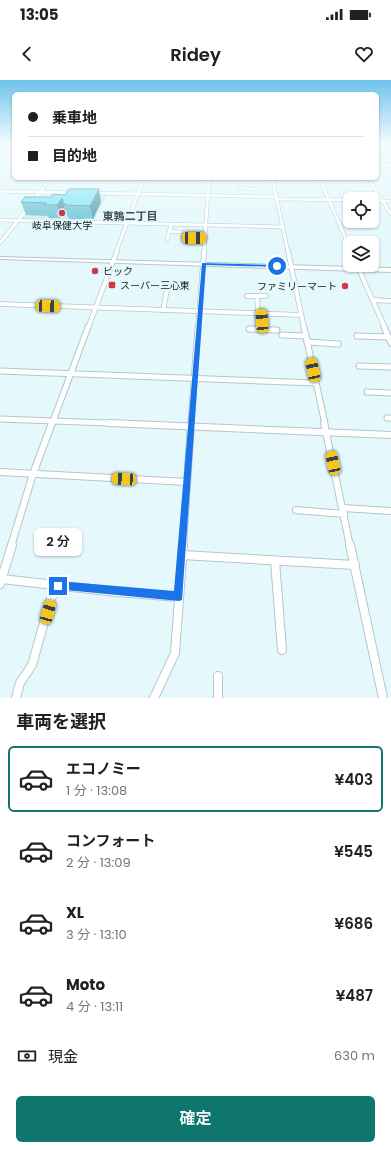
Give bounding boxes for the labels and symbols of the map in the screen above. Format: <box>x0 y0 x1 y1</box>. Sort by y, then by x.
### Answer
marker: 岐阜保健大学 <box>57 208 67 218</box>
district label: 東鶉二丁目 <box>103 208 158 224</box>
place label: 岐阜保健大学 <box>32 218 92 233</box>
car <box>182 232 206 244</box>
route start <box>268 257 286 275</box>
place label: ビック <box>103 264 133 279</box>
marker: ビック <box>90 266 100 276</box>
place label: スーパー三心東 <box>120 278 190 293</box>
place label: ファミリーマート <box>257 279 337 294</box>
marker: スーパー三心東 <box>107 280 117 290</box>
marker: ファミリーマート <box>340 281 350 291</box>
car <box>36 300 60 312</box>
car <box>255 309 269 333</box>
car <box>305 357 321 383</box>
car <box>325 450 341 476</box>
car <box>112 472 136 486</box>
callout: 2 分 <box>34 528 82 556</box>
route end <box>49 577 67 595</box>
car <box>39 599 57 625</box>

